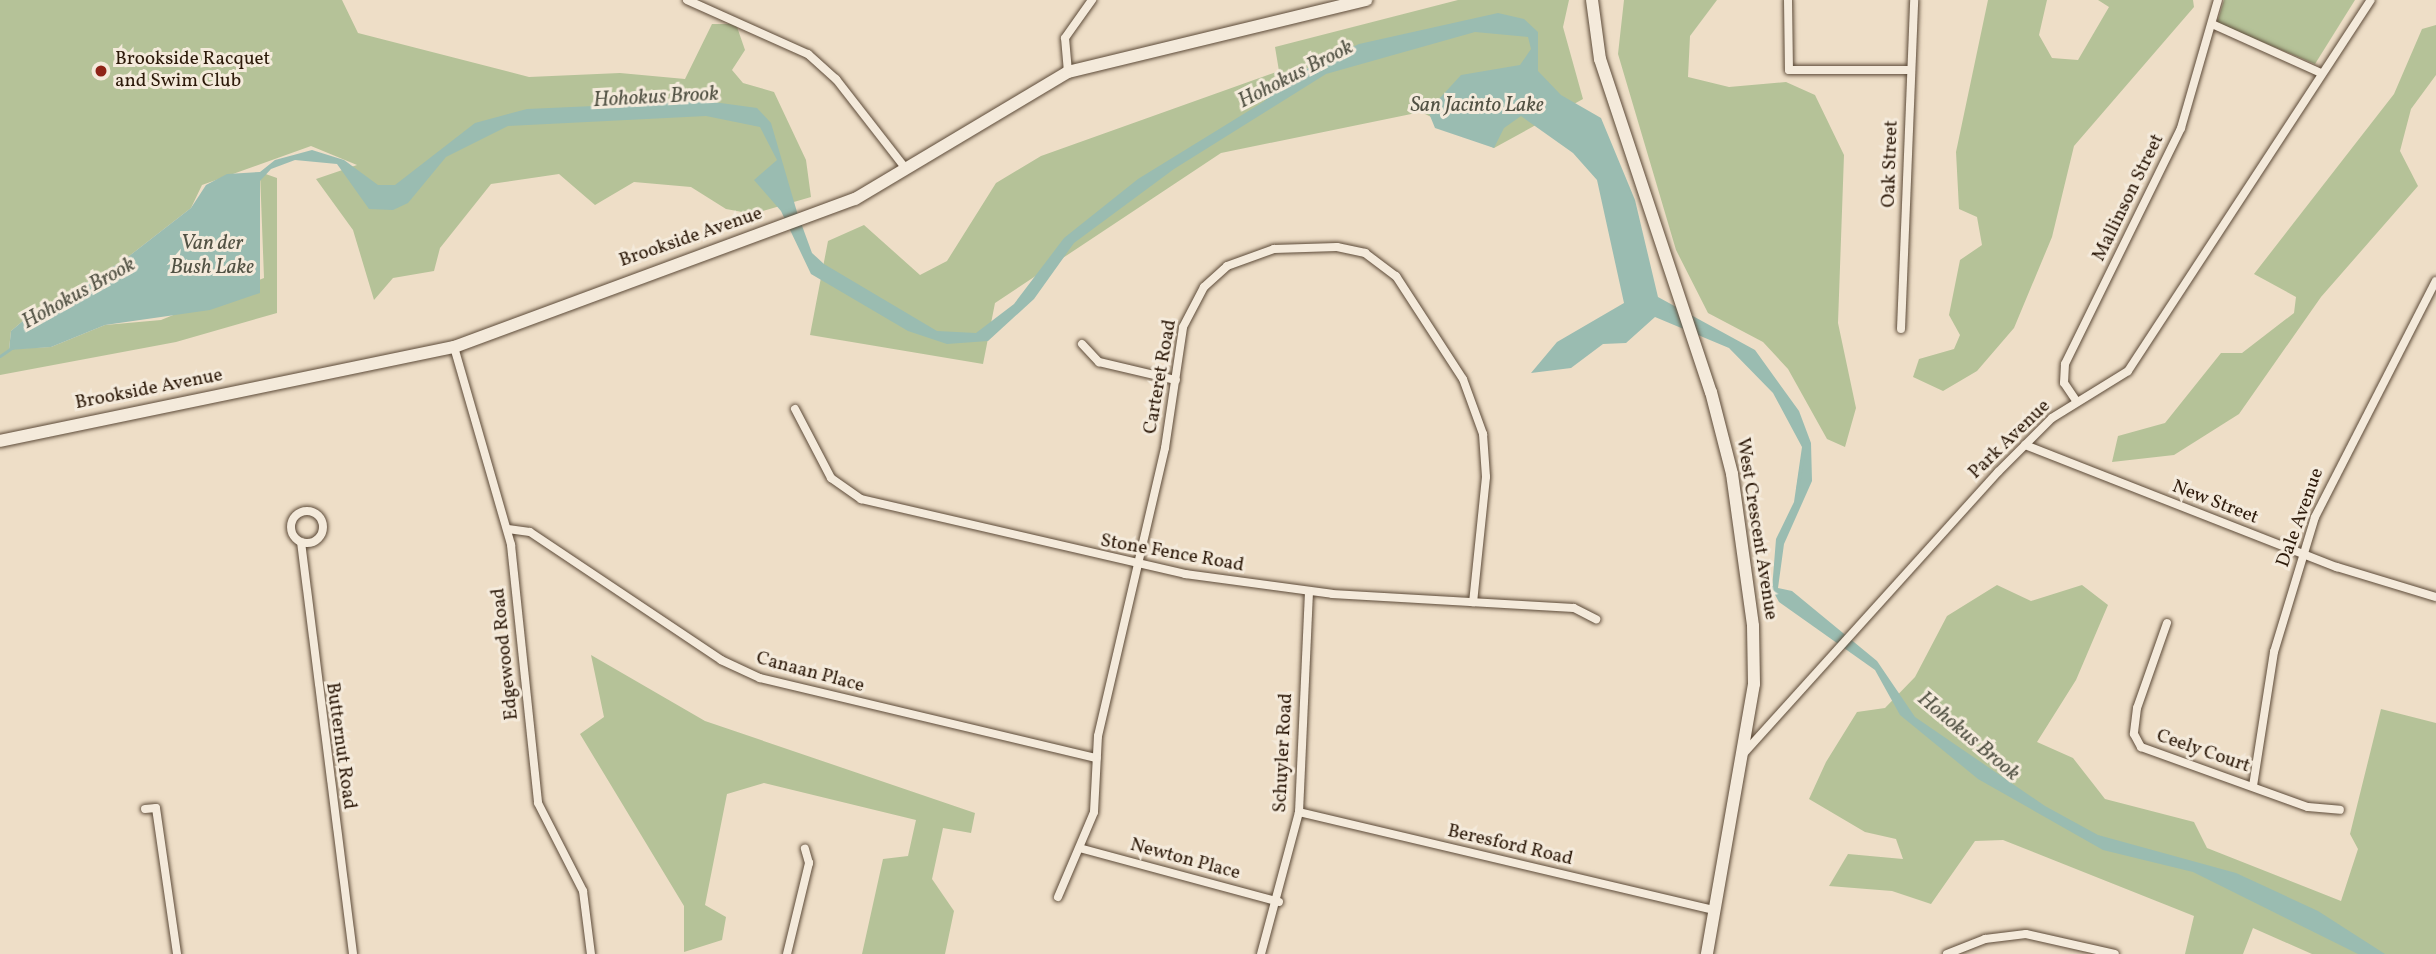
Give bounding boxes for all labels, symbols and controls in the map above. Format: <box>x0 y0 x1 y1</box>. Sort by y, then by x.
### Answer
water label: Hohokus Brook <box>1234 35 1358 115</box>
place label: Brookside Racquet and Swim Club <box>115 49 270 93</box>
marker: Brookside Racquet and Swim Club <box>93 63 109 79</box>
water label: Hohokus Brook <box>593 82 719 114</box>
water label: San Jacinto Lake <box>1410 93 1544 119</box>
street label: Oak Street <box>1878 120 1904 208</box>
street label: Mallinson Street <box>2088 131 2170 265</box>
street label: Brookside Avenue <box>617 203 765 273</box>
water label: Van der Bush Lake <box>170 231 254 281</box>
water label: Hohokus Brook <box>18 253 140 335</box>
street label: Carteret Road <box>1140 318 1182 436</box>
street label: Brookside Avenue <box>73 365 225 415</box>
street label: Park Avenue <box>1964 395 2056 485</box>
street label: West Crescent Avenue <box>1730 436 1782 622</box>
street label: Dale Avenue <box>2273 465 2329 571</box>
street label: New Street <box>2168 476 2262 530</box>
street label: Stone Fence Road <box>1098 530 1246 578</box>
street label: Edgewood Road <box>488 587 524 721</box>
street label: Canaan Place <box>753 648 867 698</box>
street label: Butternut Road <box>320 681 360 811</box>
water label: Hohokus Brook <box>1912 687 2024 787</box>
street label: Schuyler Road <box>1269 693 1299 813</box>
street label: Ceely Court <box>2153 725 2253 779</box>
street label: Beresford Road <box>1445 821 1575 871</box>
street label: Newton Place <box>1127 834 1243 886</box>

